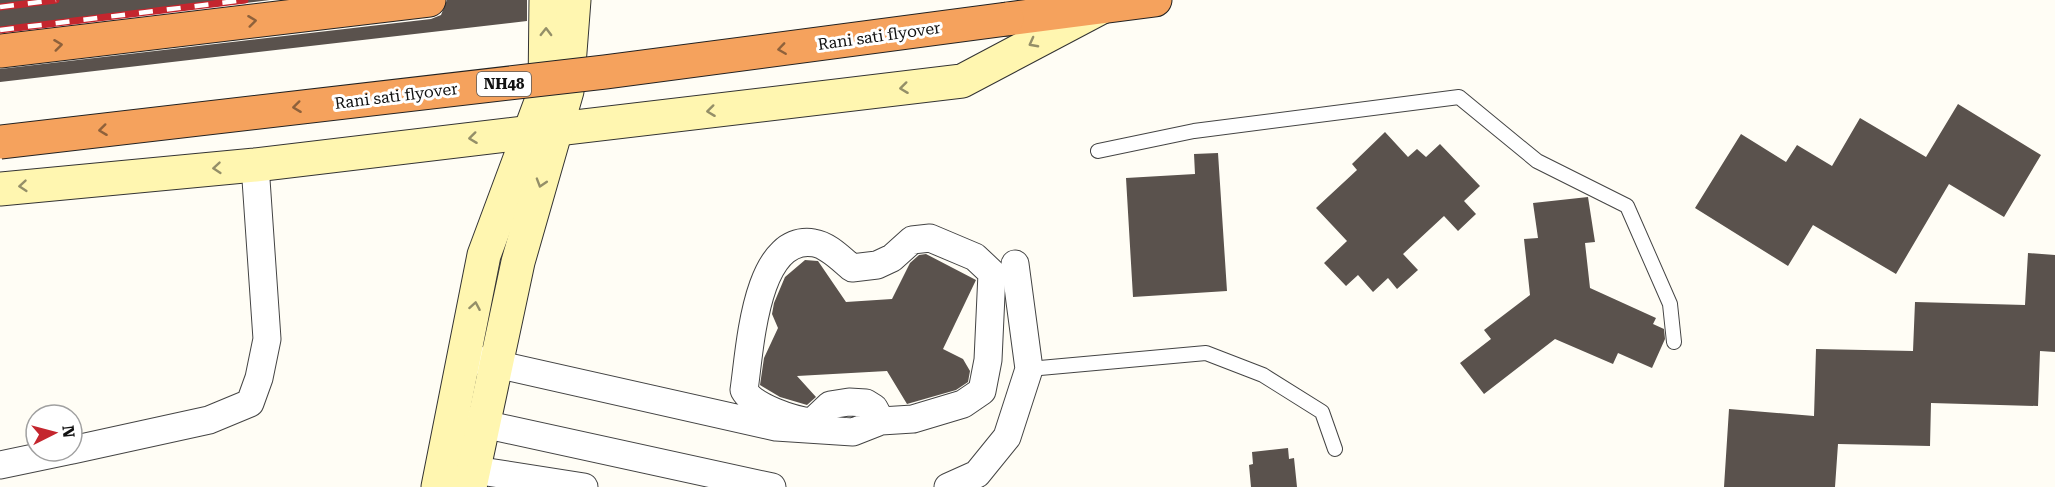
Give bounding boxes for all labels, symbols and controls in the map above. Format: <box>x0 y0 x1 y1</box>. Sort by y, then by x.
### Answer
one-way arrow <box>247 16 256 28</box>
street label: Rani sati flyover <box>816 18 942 54</box>
one-way arrow <box>540 28 552 37</box>
one-way arrow <box>1029 36 1040 48</box>
one-way arrow <box>54 39 63 51</box>
one-way arrow <box>778 42 787 54</box>
road number: NH48 <box>477 72 531 96</box>
street label: Rani sati flyover <box>333 79 459 113</box>
one-way arrow <box>900 81 909 93</box>
one-way arrow <box>292 101 301 113</box>
one-way arrow <box>706 104 715 116</box>
one-way arrow <box>98 123 107 135</box>
one-way arrow <box>469 131 478 143</box>
one-way arrow <box>212 161 221 174</box>
one-way arrow <box>536 177 548 188</box>
one-way arrow <box>18 179 27 192</box>
one-way arrow <box>468 302 481 312</box>
north arrow <box>24 403 84 463</box>
text: N <box>58 424 79 439</box>

